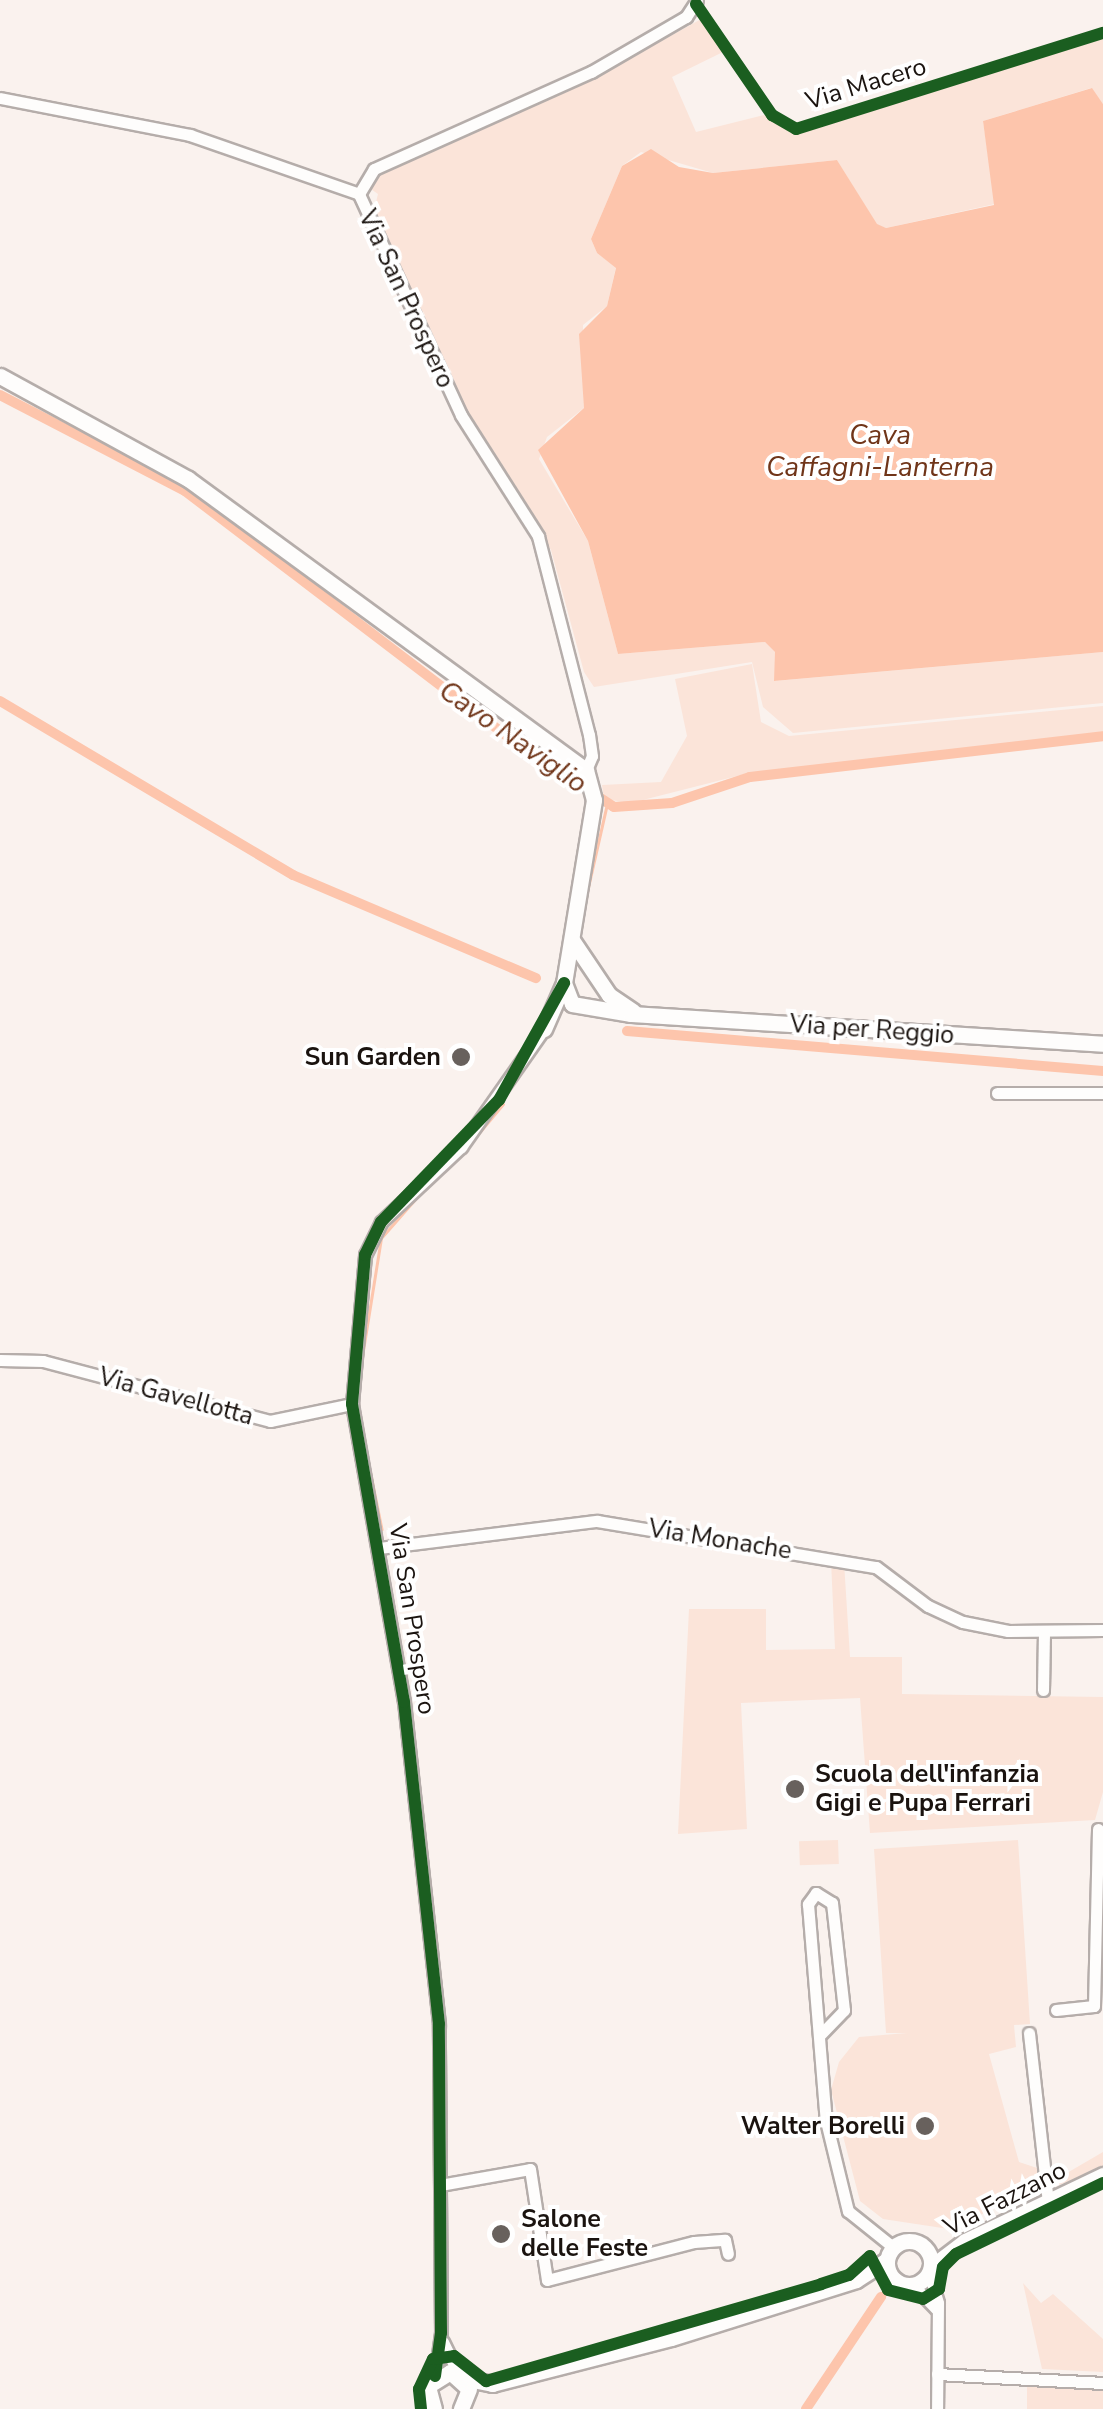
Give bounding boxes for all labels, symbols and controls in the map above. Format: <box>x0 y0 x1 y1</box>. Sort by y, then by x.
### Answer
street label: Via Macero <box>802 51 930 117</box>
street label: Via San Prospero <box>352 205 460 393</box>
water label: Cava Caffagni-Lanterna <box>766 418 994 484</box>
water label: Cavo Naviglio <box>432 674 594 800</box>
street label: Via per Reggio <box>789 1009 955 1051</box>
place label: Sun Garden <box>305 1042 441 1072</box>
marker: Sun Garden <box>450 1046 472 1068</box>
street label: Via Gavellotta <box>95 1362 257 1432</box>
street label: Via Monache <box>646 1514 794 1566</box>
street label: Via San Prospero <box>382 1521 442 1717</box>
place label: Scuola dell'infanzia Gigi e Pupa Ferrari <box>815 1760 1039 1819</box>
marker: Scuola dell'infanzia Gigi e Pupa Ferrari <box>784 1778 806 1800</box>
place label: Walter Borelli <box>741 2111 905 2141</box>
marker: Walter Borelli <box>914 2115 936 2137</box>
street label: Via Fazzano <box>939 2155 1071 2243</box>
place label: Salone delle Feste <box>521 2205 648 2264</box>
marker: Salone delle Feste <box>490 2223 512 2245</box>

